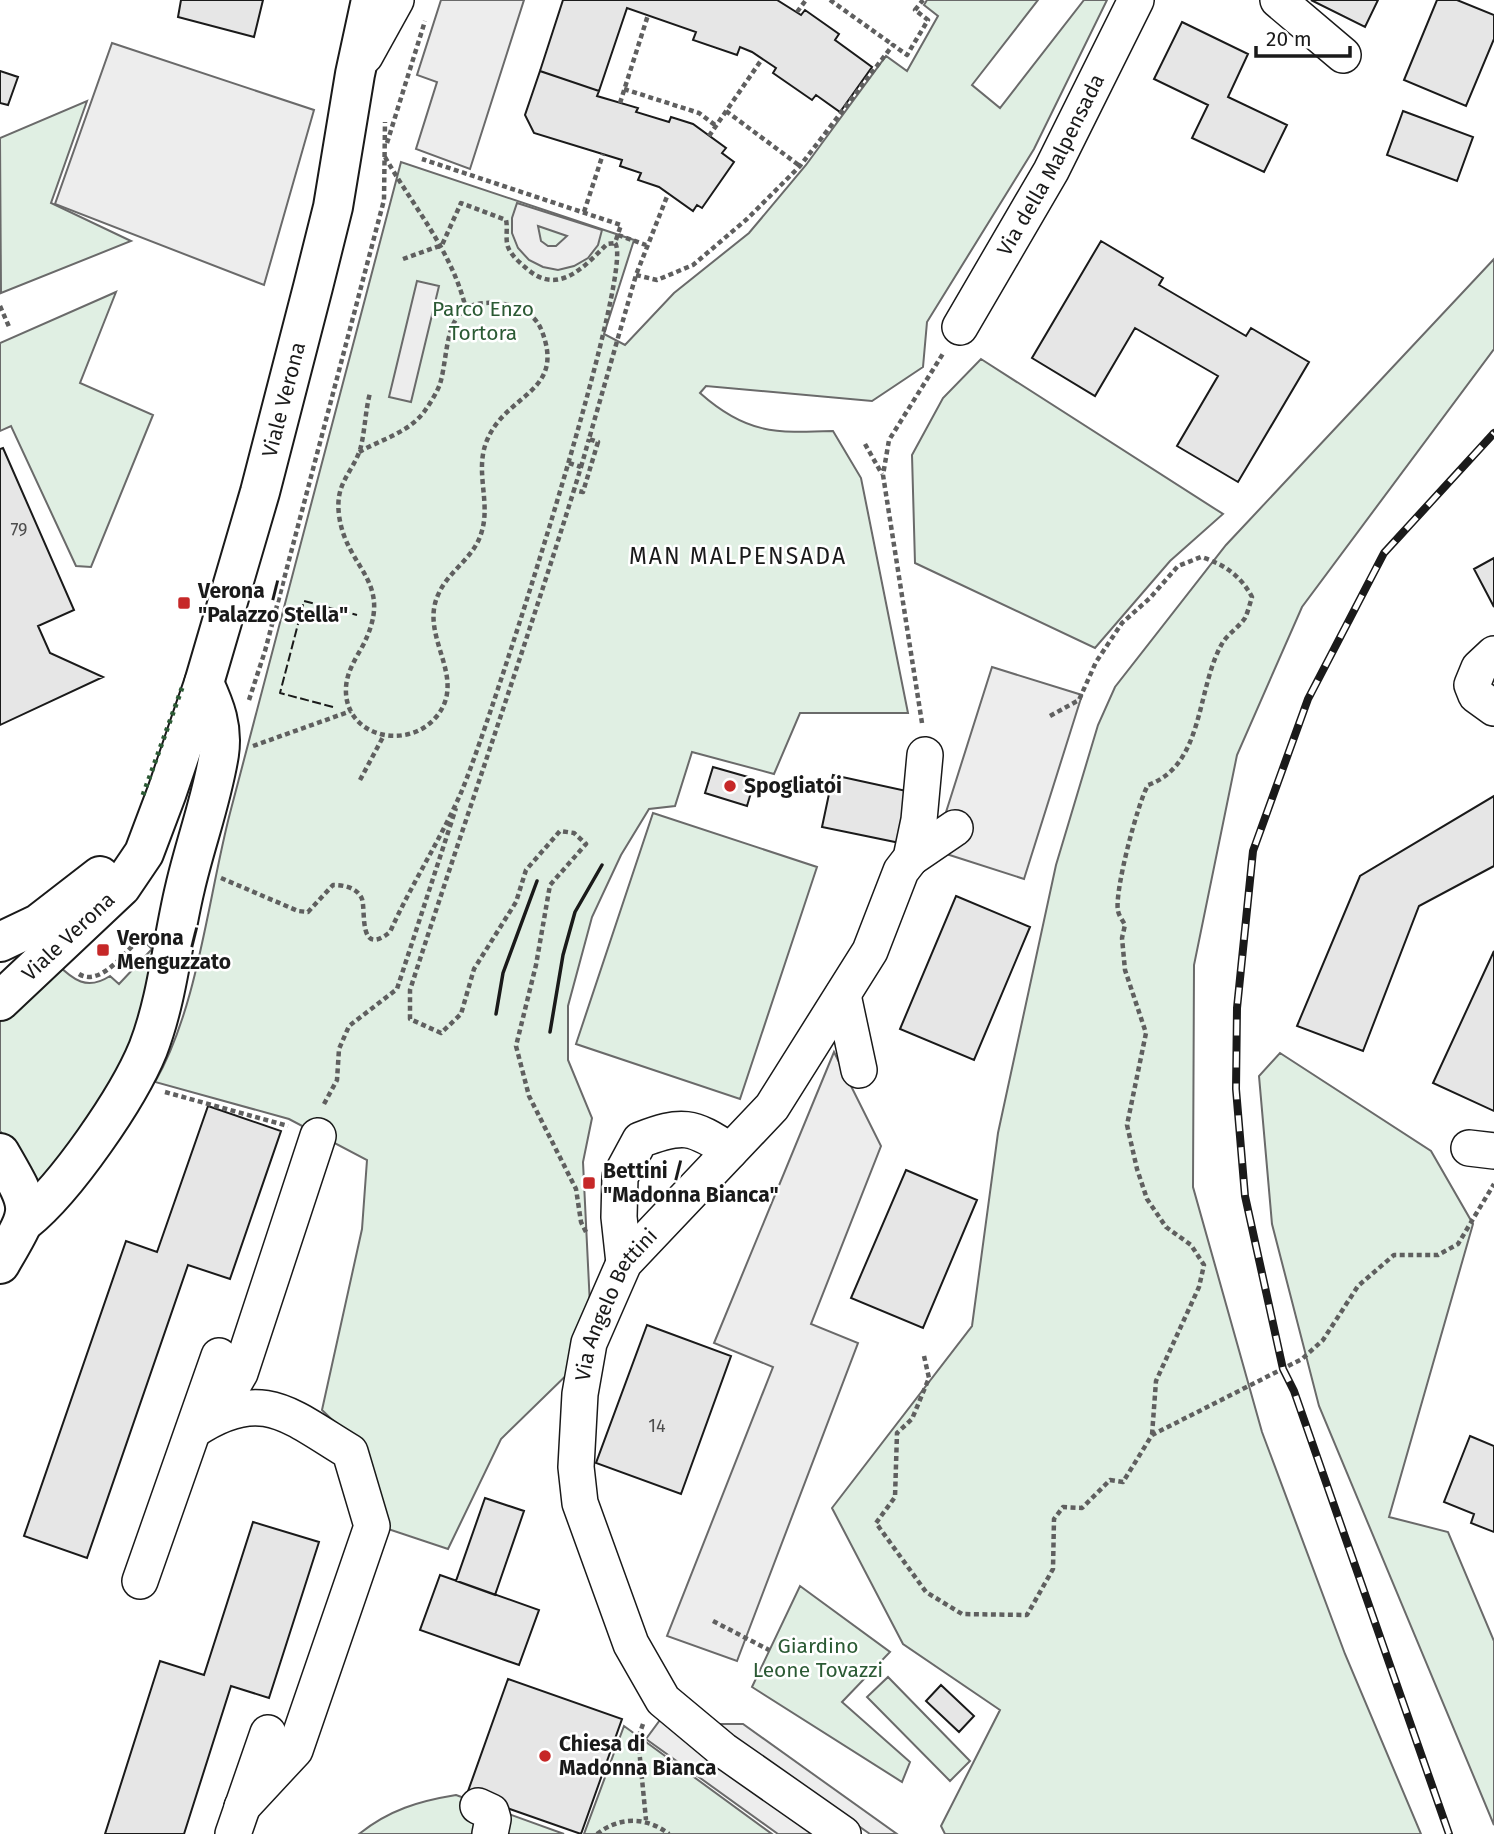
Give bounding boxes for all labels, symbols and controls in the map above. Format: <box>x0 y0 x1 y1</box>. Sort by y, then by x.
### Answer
scale bar <box>1256 14 1350 58</box>
text: 20 m <box>1266 26 1312 52</box>
street label: Via della Malpensada <box>991 70 1110 261</box>
park label: Parco Enzo Tortora <box>432 296 534 346</box>
street label: Viale Verona <box>257 339 311 460</box>
house number: 79 <box>10 519 28 541</box>
district label: MAN MALPENSADA <box>629 542 847 570</box>
place label: Verona / "Palazzo Stella" <box>197 578 348 628</box>
marker: Verona / "Palazzo Stella" <box>176 595 192 611</box>
place label: Spogliatoi <box>744 773 842 799</box>
marker: Spogliatoi <box>722 778 738 794</box>
street label: Viale Verona <box>17 887 120 986</box>
place label: Verona / Menguzzato <box>116 925 231 975</box>
marker: Verona / Menguzzato <box>95 942 111 958</box>
place label: Bettini / "Madonna Bianca" <box>603 1158 779 1208</box>
marker: Bettini / "Madonna Bianca" <box>581 1175 597 1191</box>
street label: Via Angelo Bettini <box>570 1223 663 1383</box>
house number: 14 <box>648 1415 666 1437</box>
park label: Giardino Leone Tovazzi <box>753 1633 883 1683</box>
place label: Chiesa di Madonna Bianca <box>559 1731 716 1781</box>
marker: Chiesa di Madonna Bianca <box>537 1748 553 1764</box>

